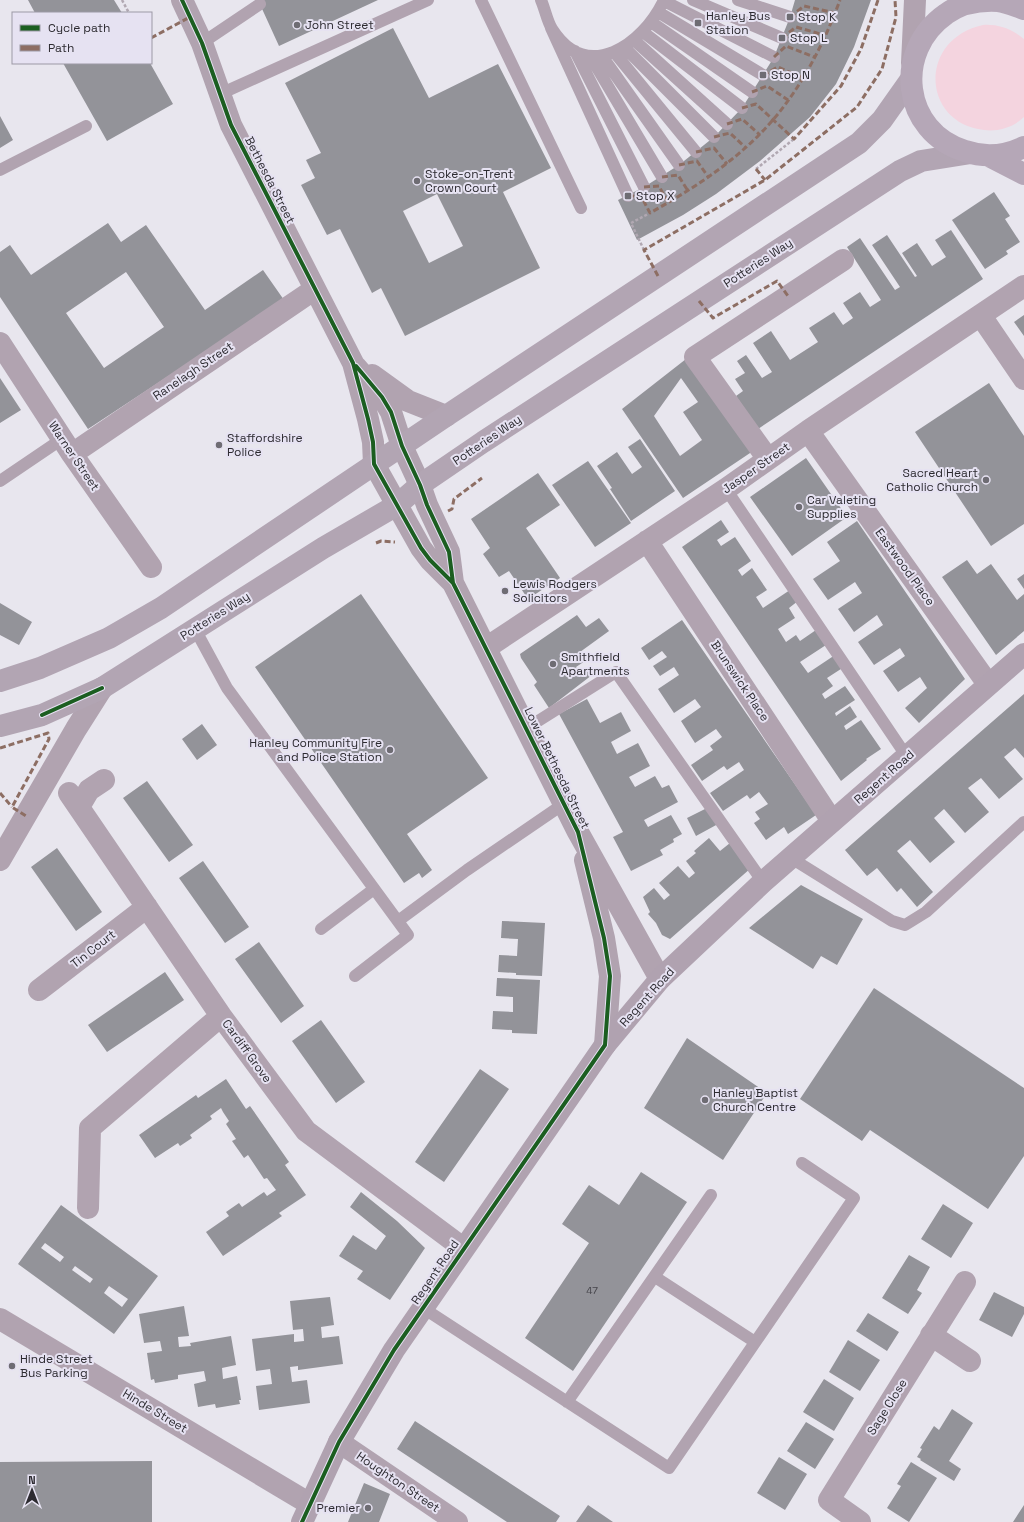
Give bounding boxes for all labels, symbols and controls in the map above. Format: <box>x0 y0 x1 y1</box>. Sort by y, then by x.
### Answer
place label: Hanley Bus Station <box>706 8 770 38</box>
place label: Stop K <box>798 9 837 25</box>
legend <box>12 12 152 64</box>
marker: Stop K <box>785 12 795 22</box>
place label: John Street <box>305 17 374 33</box>
marker: Hanley Bus Station <box>693 18 703 28</box>
text: Cycle path <box>48 20 110 36</box>
marker: John Street <box>292 20 302 30</box>
place label: Stop L <box>790 30 828 46</box>
marker: Stop L <box>777 33 787 43</box>
text: Path <box>48 40 74 56</box>
place label: Stop N <box>771 67 810 83</box>
marker: Stop N <box>758 70 768 80</box>
street label: Bethesda Street <box>241 134 299 226</box>
place label: Stoke-on-Trent Crown Court <box>425 166 513 196</box>
marker: Stoke-on-Trent Crown Court <box>412 176 422 186</box>
place label: Stop X <box>636 188 675 204</box>
marker: Stop X <box>623 191 633 201</box>
street label: Potteries Way <box>720 235 796 291</box>
street label: Ranelagh Street <box>150 338 236 404</box>
street label: Potteries Way <box>450 411 524 469</box>
street label: Warner Street <box>45 418 103 494</box>
place label: Staffordshire Police <box>227 430 303 460</box>
street label: Jasper Street <box>719 439 793 497</box>
marker: Staffordshire Police <box>214 440 224 450</box>
place label: Sacred Heart Catholic Church <box>886 465 978 495</box>
marker: Sacred Heart Catholic Church <box>981 475 991 485</box>
place label: Car Valeting Supplies <box>807 492 876 522</box>
marker: Car Valeting Supplies <box>794 502 804 512</box>
street label: Eastwood Place <box>872 525 938 609</box>
place label: Lewis Rodgers Solicitors <box>513 576 597 606</box>
marker: Lewis Rodgers Solicitors <box>500 586 510 596</box>
street label: Potteries Way <box>177 588 253 644</box>
street label: Brunswick Place <box>707 638 773 724</box>
place label: Smithfield Apartments <box>561 649 630 679</box>
marker: Smithfield Apartments <box>548 659 558 669</box>
street label: Lower Bethesda Street <box>521 704 593 832</box>
place label: Hanley Community Fire and Police Station <box>249 735 382 765</box>
marker: Hanley Community Fire and Police Station <box>385 745 395 755</box>
street label: Regent Road <box>851 746 917 808</box>
street label: Tin Court <box>67 926 119 972</box>
street label: Regent Road <box>616 964 678 1030</box>
street label: Cardiff Grove <box>219 1016 275 1086</box>
place label: Hanley Baptist Church Centre <box>713 1085 798 1115</box>
marker: Hanley Baptist Church Centre <box>700 1095 710 1105</box>
street label: Regent Road <box>407 1237 463 1307</box>
house number: 47 <box>586 1284 598 1297</box>
place label: Hinde Street Bus Parking <box>20 1351 93 1381</box>
marker: Hinde Street Bus Parking <box>7 1361 17 1371</box>
street label: Sage Close <box>863 1376 911 1438</box>
street label: Hinde Street <box>120 1385 190 1437</box>
street label: Houghton Street <box>353 1448 443 1516</box>
north arrow <box>12 1470 52 1510</box>
text: N <box>28 1473 36 1487</box>
place label: Premier <box>316 1500 360 1516</box>
marker: Premier <box>363 1503 373 1513</box>

